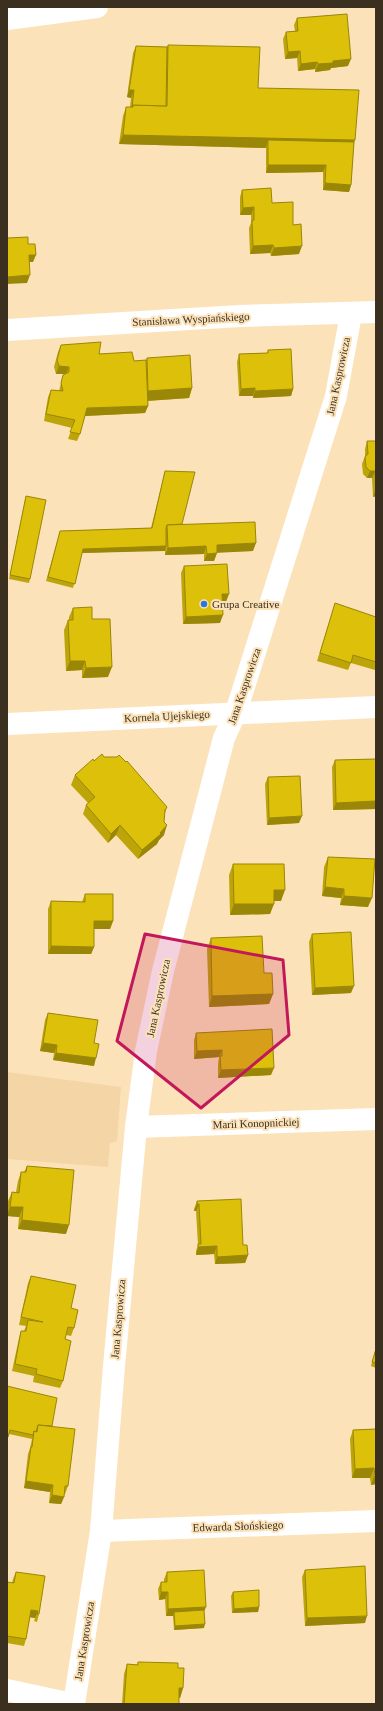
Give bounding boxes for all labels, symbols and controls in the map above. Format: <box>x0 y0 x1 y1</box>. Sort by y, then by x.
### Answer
street label: Stanisława Wyspiańskiego <box>132 310 250 328</box>
street label: Jana Kasprowicza <box>324 336 352 416</box>
place label: Grupa Creative <box>212 598 280 610</box>
marker: Grupa Creative <box>199 599 209 609</box>
street label: Jana Kasprowicza <box>225 646 263 726</box>
street label: Kornela Ujejskiego <box>124 708 211 724</box>
street label: Jana Kasprowicza <box>144 958 172 1038</box>
street label: Marii Konopnickiej <box>212 1115 300 1131</box>
street label: Jana Kasprowicza <box>109 1279 127 1359</box>
street label: Edwarda Słońskiego <box>192 1518 284 1534</box>
street label: Jana Kasprowicza <box>72 1601 96 1681</box>

